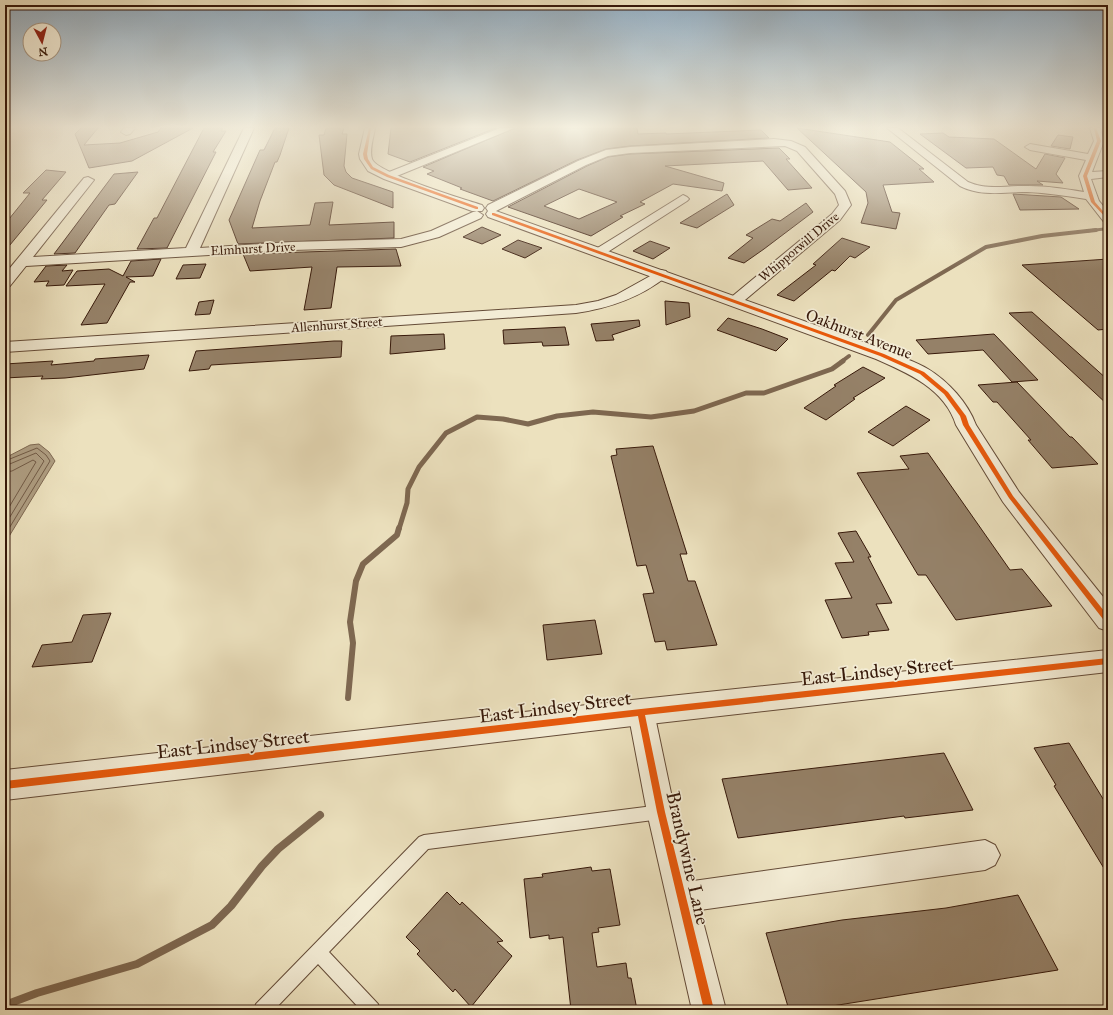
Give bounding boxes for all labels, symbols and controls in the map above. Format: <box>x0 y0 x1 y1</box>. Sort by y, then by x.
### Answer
north arrow <box>22 22 62 62</box>
text: N <box>37 44 49 59</box>
street label: Whipporwill Drive <box>756 208 843 285</box>
street label: Elmhurst Drive <box>210 239 296 259</box>
street label: Oakhurst Avenue <box>803 305 915 363</box>
street label: Allenhurst Street <box>290 314 384 336</box>
street label: East Lindsey Street <box>800 652 955 690</box>
street label: East Lindsey Street <box>477 686 633 728</box>
street label: East Lindsey Street <box>156 725 311 763</box>
street label: Brandywine Lane <box>661 789 715 927</box>

